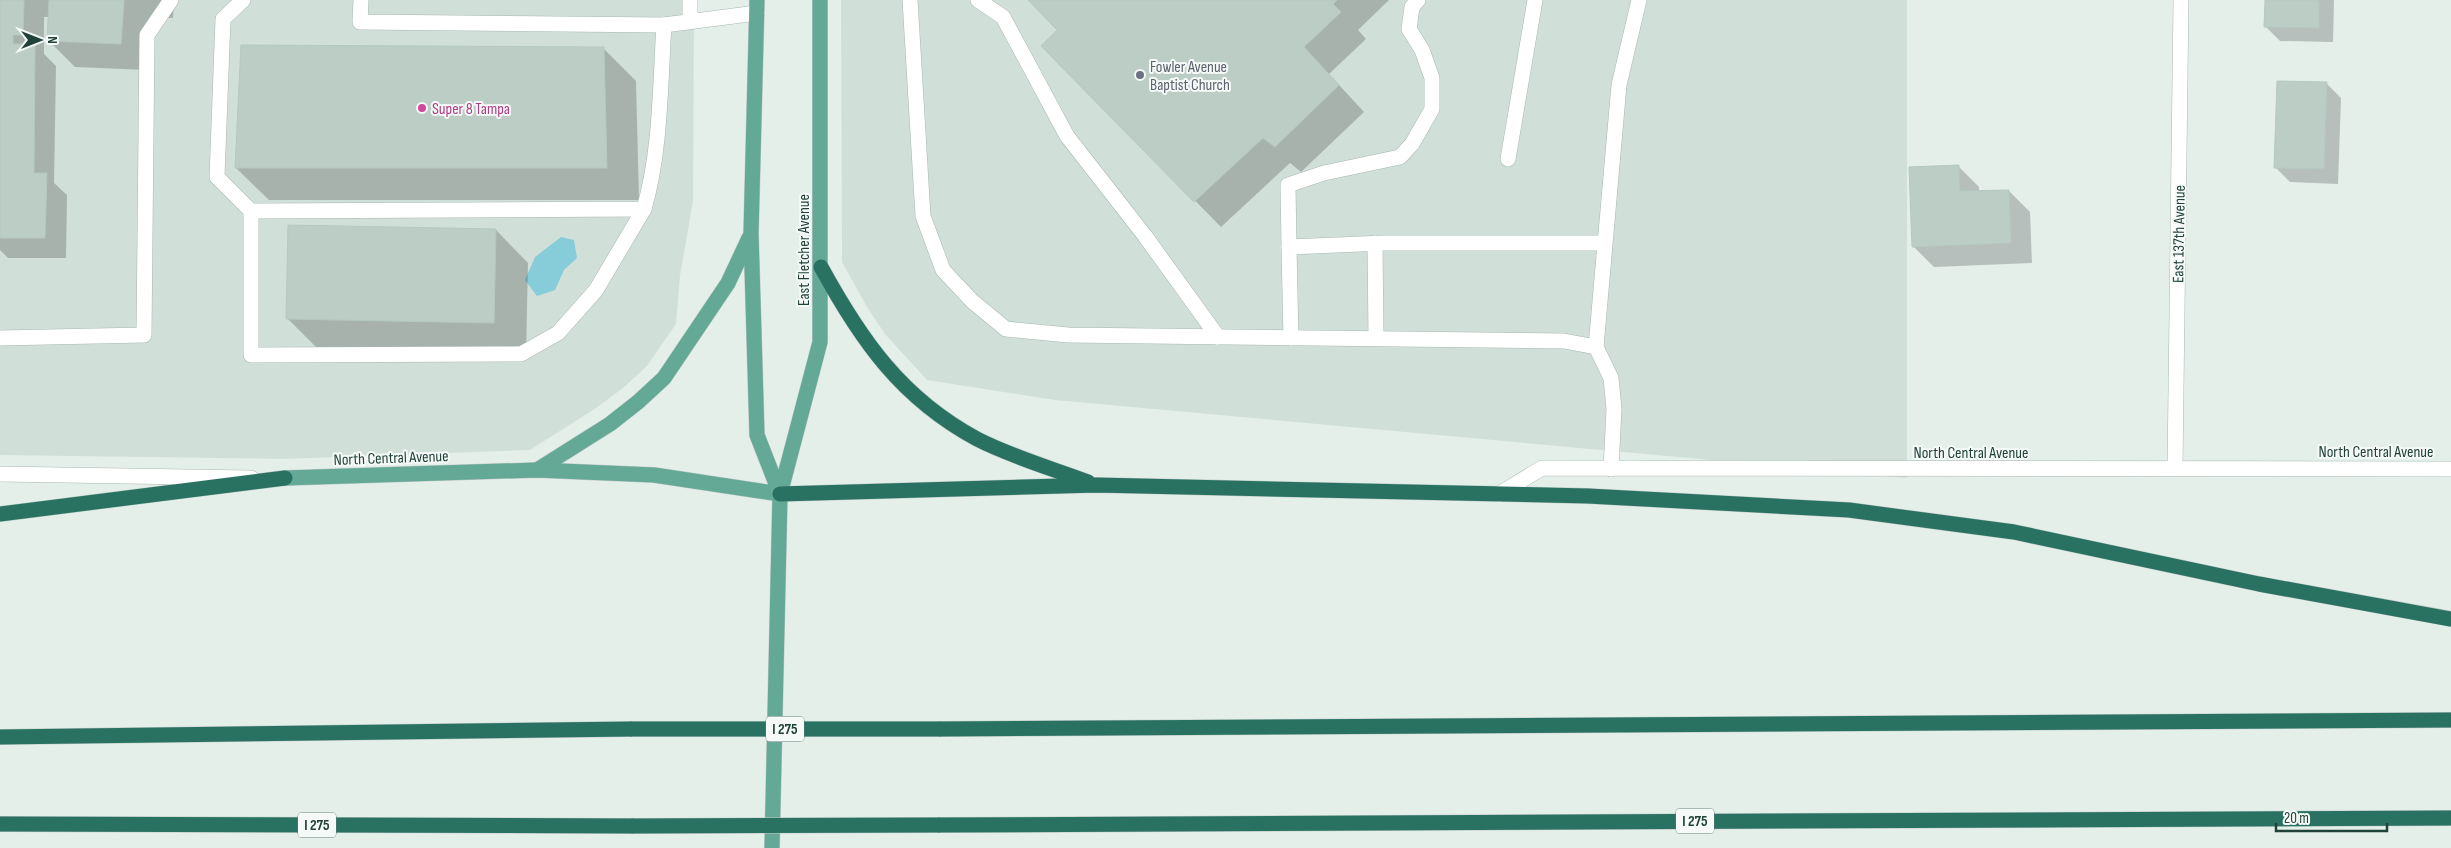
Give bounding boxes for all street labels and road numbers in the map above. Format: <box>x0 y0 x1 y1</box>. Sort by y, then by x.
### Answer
street label: East 137th Avenue <box>2169 185 2190 283</box>
street label: East Fletcher Avenue <box>795 194 814 306</box>
street label: North Central Avenue <box>2319 443 2433 462</box>
street label: North Central Avenue <box>1914 444 2028 463</box>
street label: North Central Avenue <box>333 447 449 470</box>
road number: I 275 <box>766 716 804 742</box>
road number: I 275 <box>1676 808 1714 834</box>
road number: I 275 <box>298 812 336 838</box>

